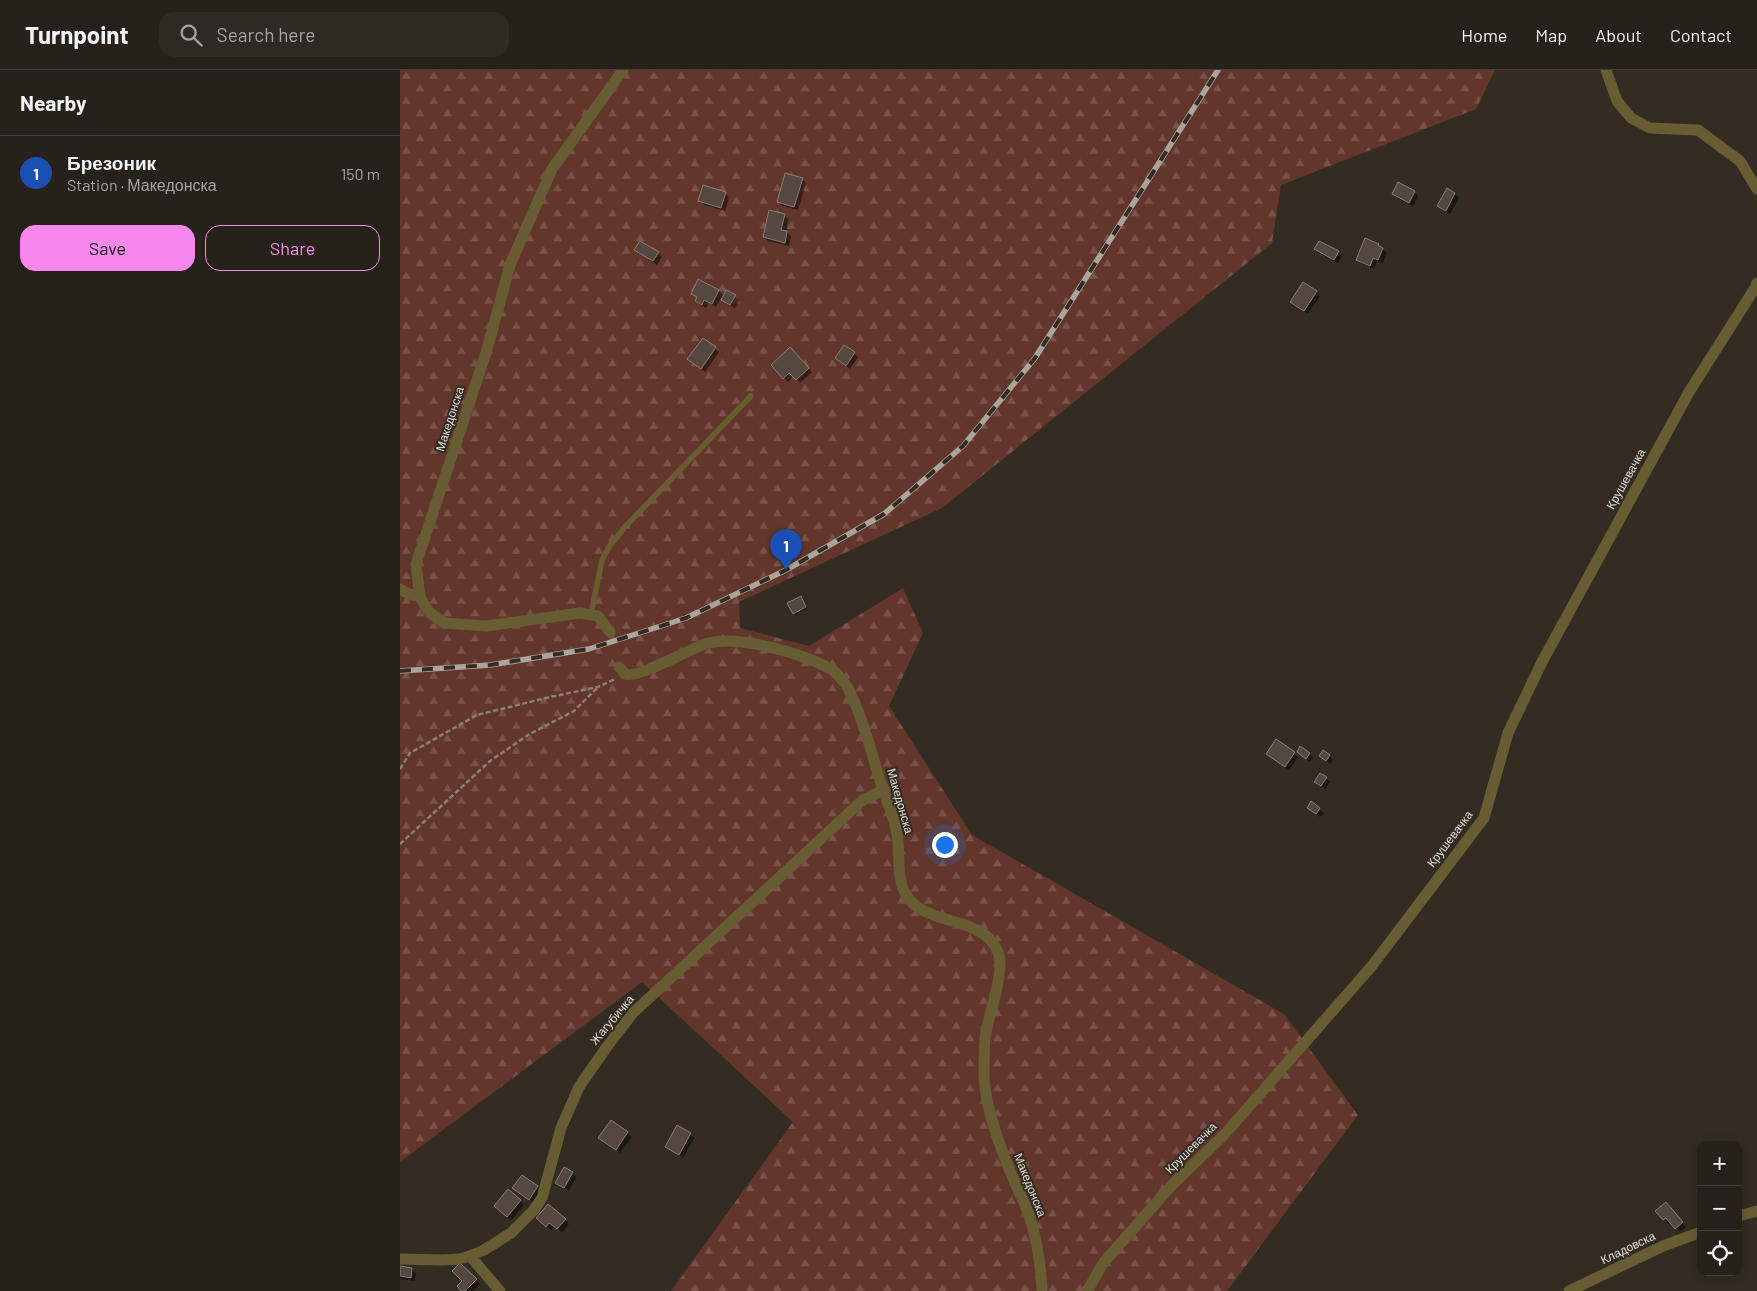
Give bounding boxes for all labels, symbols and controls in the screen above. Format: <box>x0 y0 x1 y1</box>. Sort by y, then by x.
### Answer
search box <box>159 12 509 57</box>
text: Turnpoint <box>25 20 129 49</box>
icon: search <box>177 21 205 49</box>
text: Search here <box>217 23 315 46</box>
text: Home <box>1461 24 1507 46</box>
text: Map <box>1535 24 1567 46</box>
text: About <box>1595 24 1642 46</box>
text: Contact <box>1670 24 1732 46</box>
text: Nearby <box>20 90 86 115</box>
text: Брезоник <box>67 151 156 174</box>
text: 1 <box>33 164 39 183</box>
text: 150 m <box>341 164 380 183</box>
text: Station · Македонска <box>67 175 217 194</box>
button: Save <box>20 225 195 271</box>
button: Share <box>205 225 380 271</box>
street label: Македонска <box>432 384 467 453</box>
street label: Крушевачка <box>1603 446 1649 512</box>
pin: 1 <box>770 529 802 570</box>
street label: Македонска <box>884 767 917 835</box>
street label: Крушевачка <box>1423 807 1476 870</box>
your location <box>932 832 958 858</box>
street label: Жагубичка <box>586 991 637 1048</box>
street label: Крушевачка <box>1162 1118 1220 1177</box>
map controls <box>1697 1141 1742 1276</box>
button: + <box>1697 1141 1742 1186</box>
street label: Македонска <box>1011 1151 1050 1219</box>
button: − <box>1697 1186 1742 1231</box>
street label: Кладовска <box>1598 1228 1658 1267</box>
button: locate <box>1697 1231 1742 1276</box>

